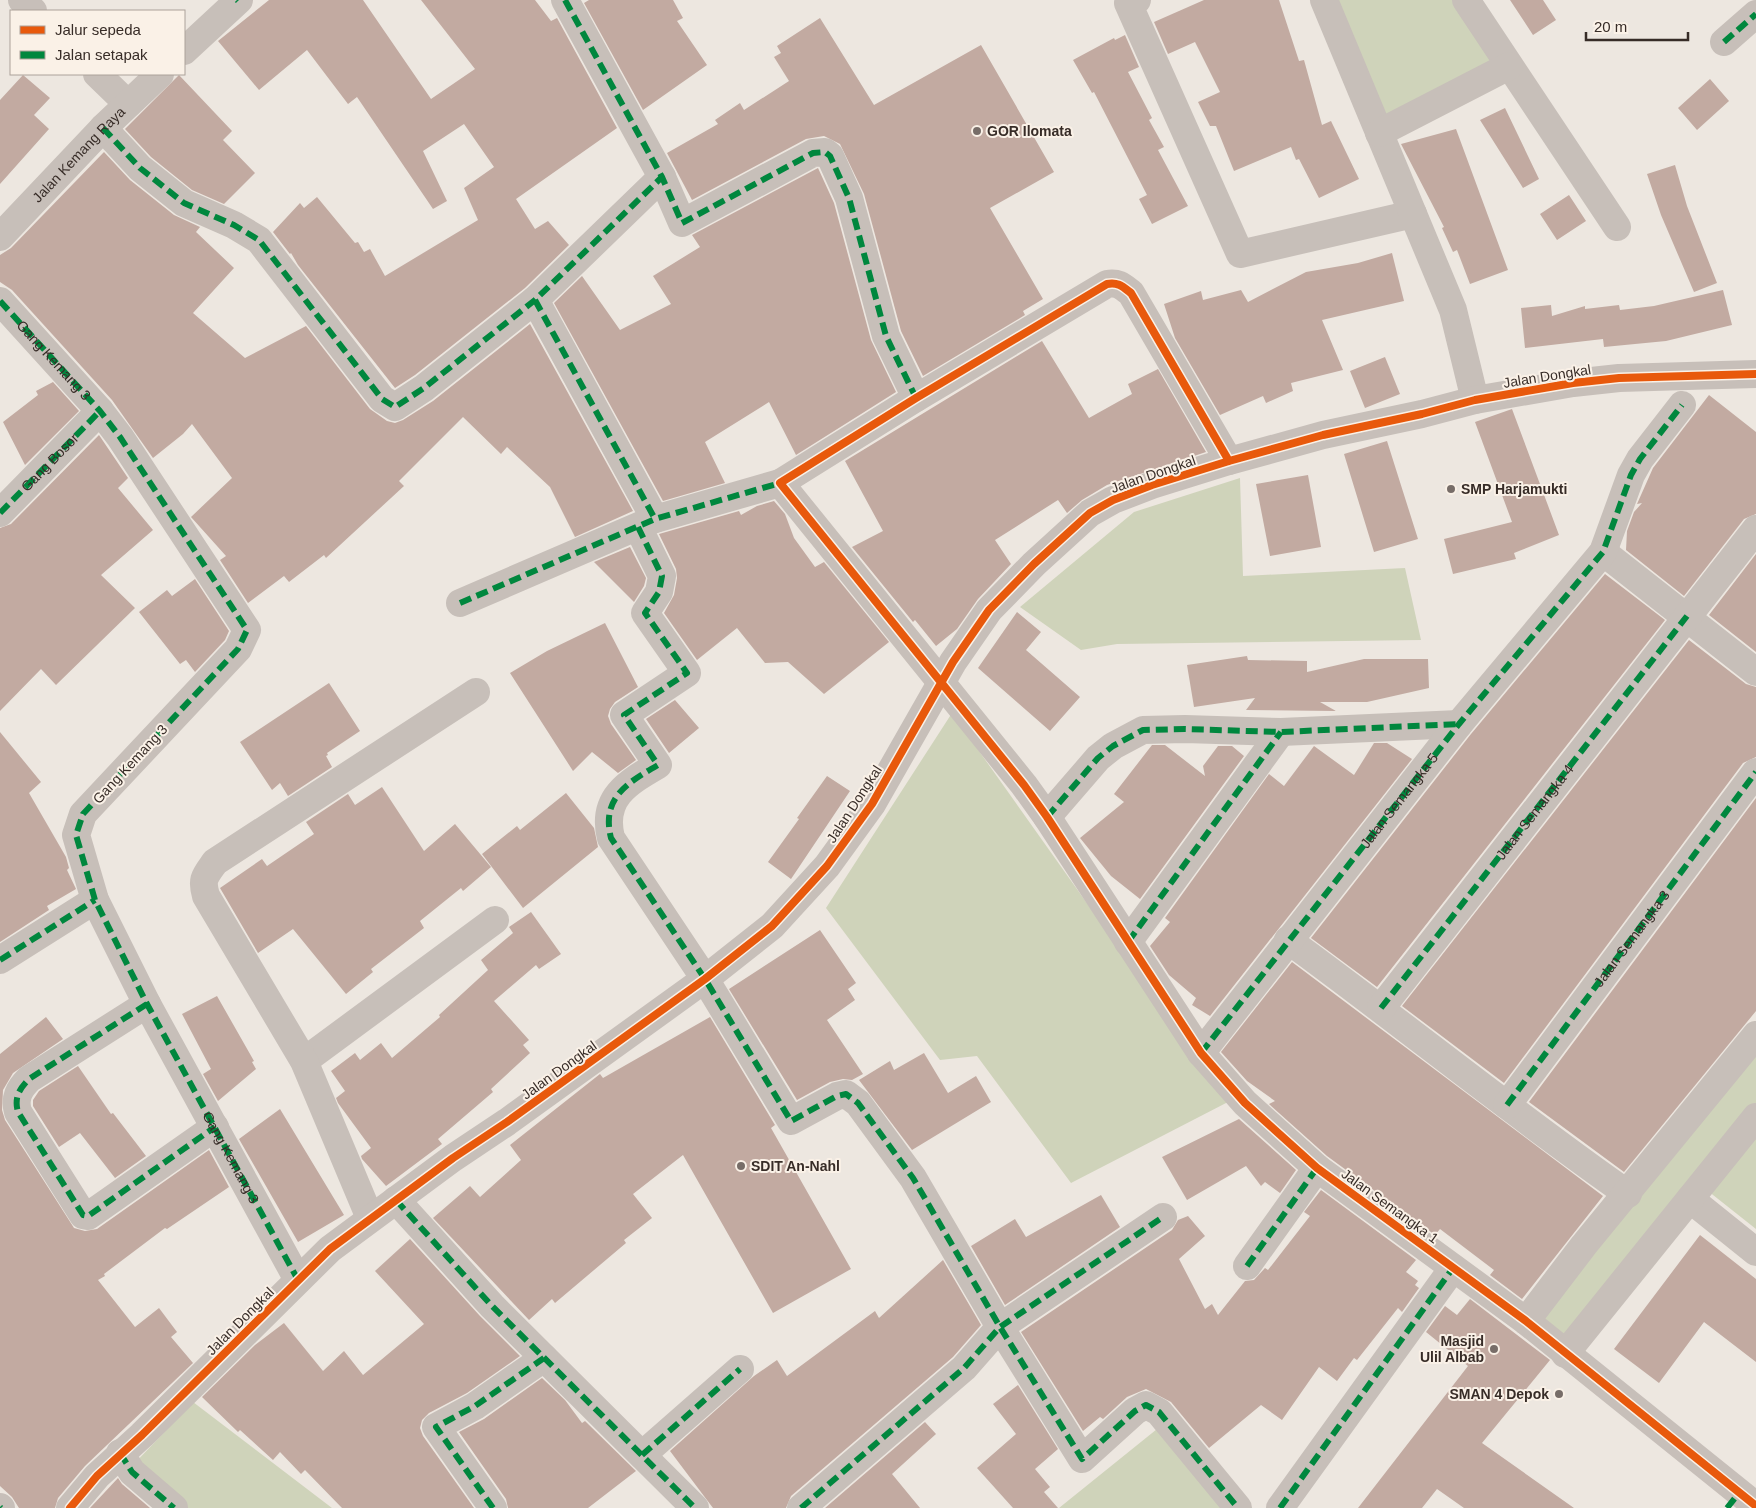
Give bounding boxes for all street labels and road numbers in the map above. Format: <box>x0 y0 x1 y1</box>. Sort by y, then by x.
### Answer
street label: Jalan Kemang Raya <box>29 103 128 206</box>
street label: Gang Kemang 3 <box>14 317 94 403</box>
street label: Jalan Dongkal <box>1502 361 1592 391</box>
street label: Gang Bosor <box>18 430 82 495</box>
street label: Jalan Dongkal <box>1108 452 1198 496</box>
street label: Gang Kemang 3 <box>89 721 171 807</box>
street label: Jalan Semangka 5 <box>1357 750 1441 851</box>
street label: Jalan Semangka 4 <box>1492 761 1577 863</box>
street label: Jalan Dongkal <box>823 762 885 846</box>
street label: Jalan Semangka 3 <box>1590 887 1673 990</box>
street label: Jalan Dongkal <box>518 1037 600 1103</box>
street label: Gang Kemang 3 <box>199 1109 263 1206</box>
street label: Jalan Semangka 1 <box>1338 1165 1442 1247</box>
street label: Jalan Dongkal <box>203 1284 277 1358</box>

